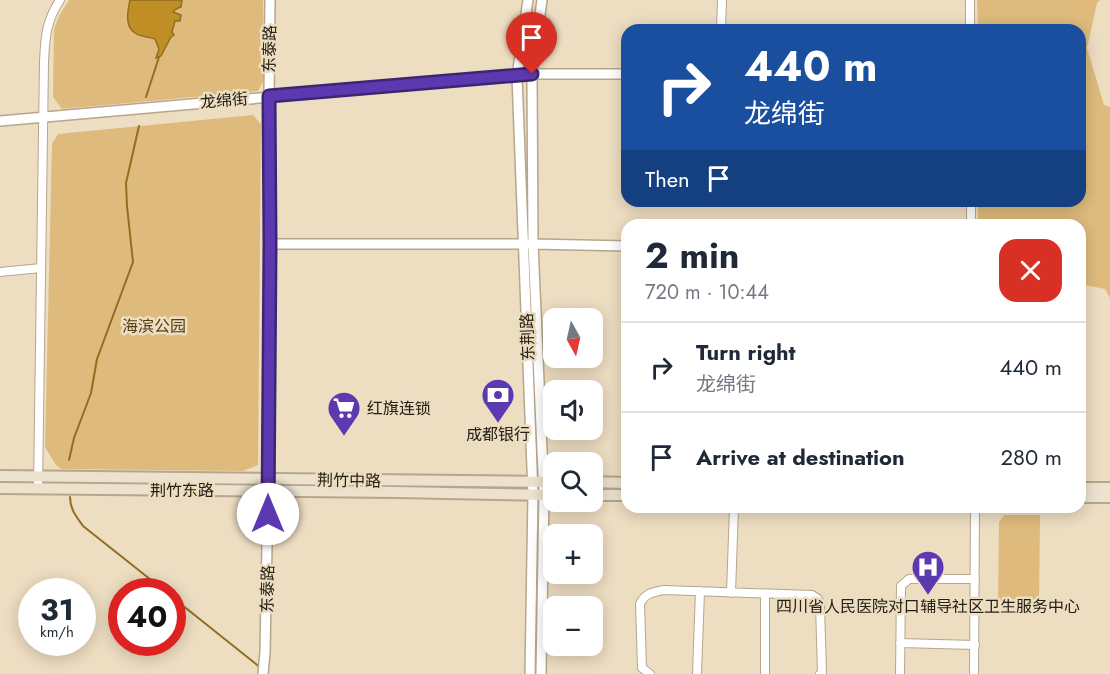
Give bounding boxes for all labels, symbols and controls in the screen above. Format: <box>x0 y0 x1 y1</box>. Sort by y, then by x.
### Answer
pin <box>506 12 557 74</box>
icon: arrive <box>515 21 548 54</box>
street label: 东泰路 <box>258 25 281 73</box>
text: 440 m <box>744 36 877 97</box>
icon: right <box>645 48 723 126</box>
street label: 龙绵街 <box>199 87 249 114</box>
text: 龙绵街 <box>744 94 825 133</box>
icon: arrive <box>702 162 735 195</box>
text: Then <box>645 163 690 195</box>
text: 2 min <box>645 229 740 281</box>
button: close <box>999 239 1062 302</box>
text: 720 m · 10:44 <box>645 278 769 307</box>
north arrow <box>543 308 603 368</box>
map controls <box>543 308 603 656</box>
street label: 东荆路 <box>515 313 540 361</box>
park label: 海滨公园 <box>122 315 186 338</box>
text: Turn right <box>696 336 796 368</box>
icon: right <box>645 351 678 384</box>
text: 440 m <box>999 351 1062 383</box>
text: 龙绵街 <box>696 370 756 399</box>
bank icon: 成都银行 <box>480 377 516 424</box>
button: sound <box>543 380 603 440</box>
supermarket icon: 红旗连锁 <box>326 390 362 437</box>
place label: 红旗连锁 <box>367 397 431 420</box>
place label: 成都银行 <box>466 423 530 446</box>
icon: arrive <box>645 441 678 474</box>
text: Arrive at destination <box>696 441 905 473</box>
text: 280 m <box>1001 441 1062 473</box>
button: search <box>543 452 603 512</box>
street label: 荆竹中路 <box>317 468 381 493</box>
street label: 荆竹东路 <box>150 479 214 502</box>
position arrow <box>236 482 300 546</box>
button: + <box>543 524 603 584</box>
hospital icon: 四川省人民医院对口辅导社区卫生服务中心 <box>910 549 946 596</box>
street label: 东泰路 <box>256 565 279 613</box>
speed limit sign: 40 <box>108 578 186 656</box>
text: 31 <box>40 588 74 631</box>
place label: 四川省人民医院对口辅导社区卫生服务中心 <box>776 595 1080 618</box>
button: − <box>543 596 603 656</box>
text: km/h <box>40 621 74 643</box>

